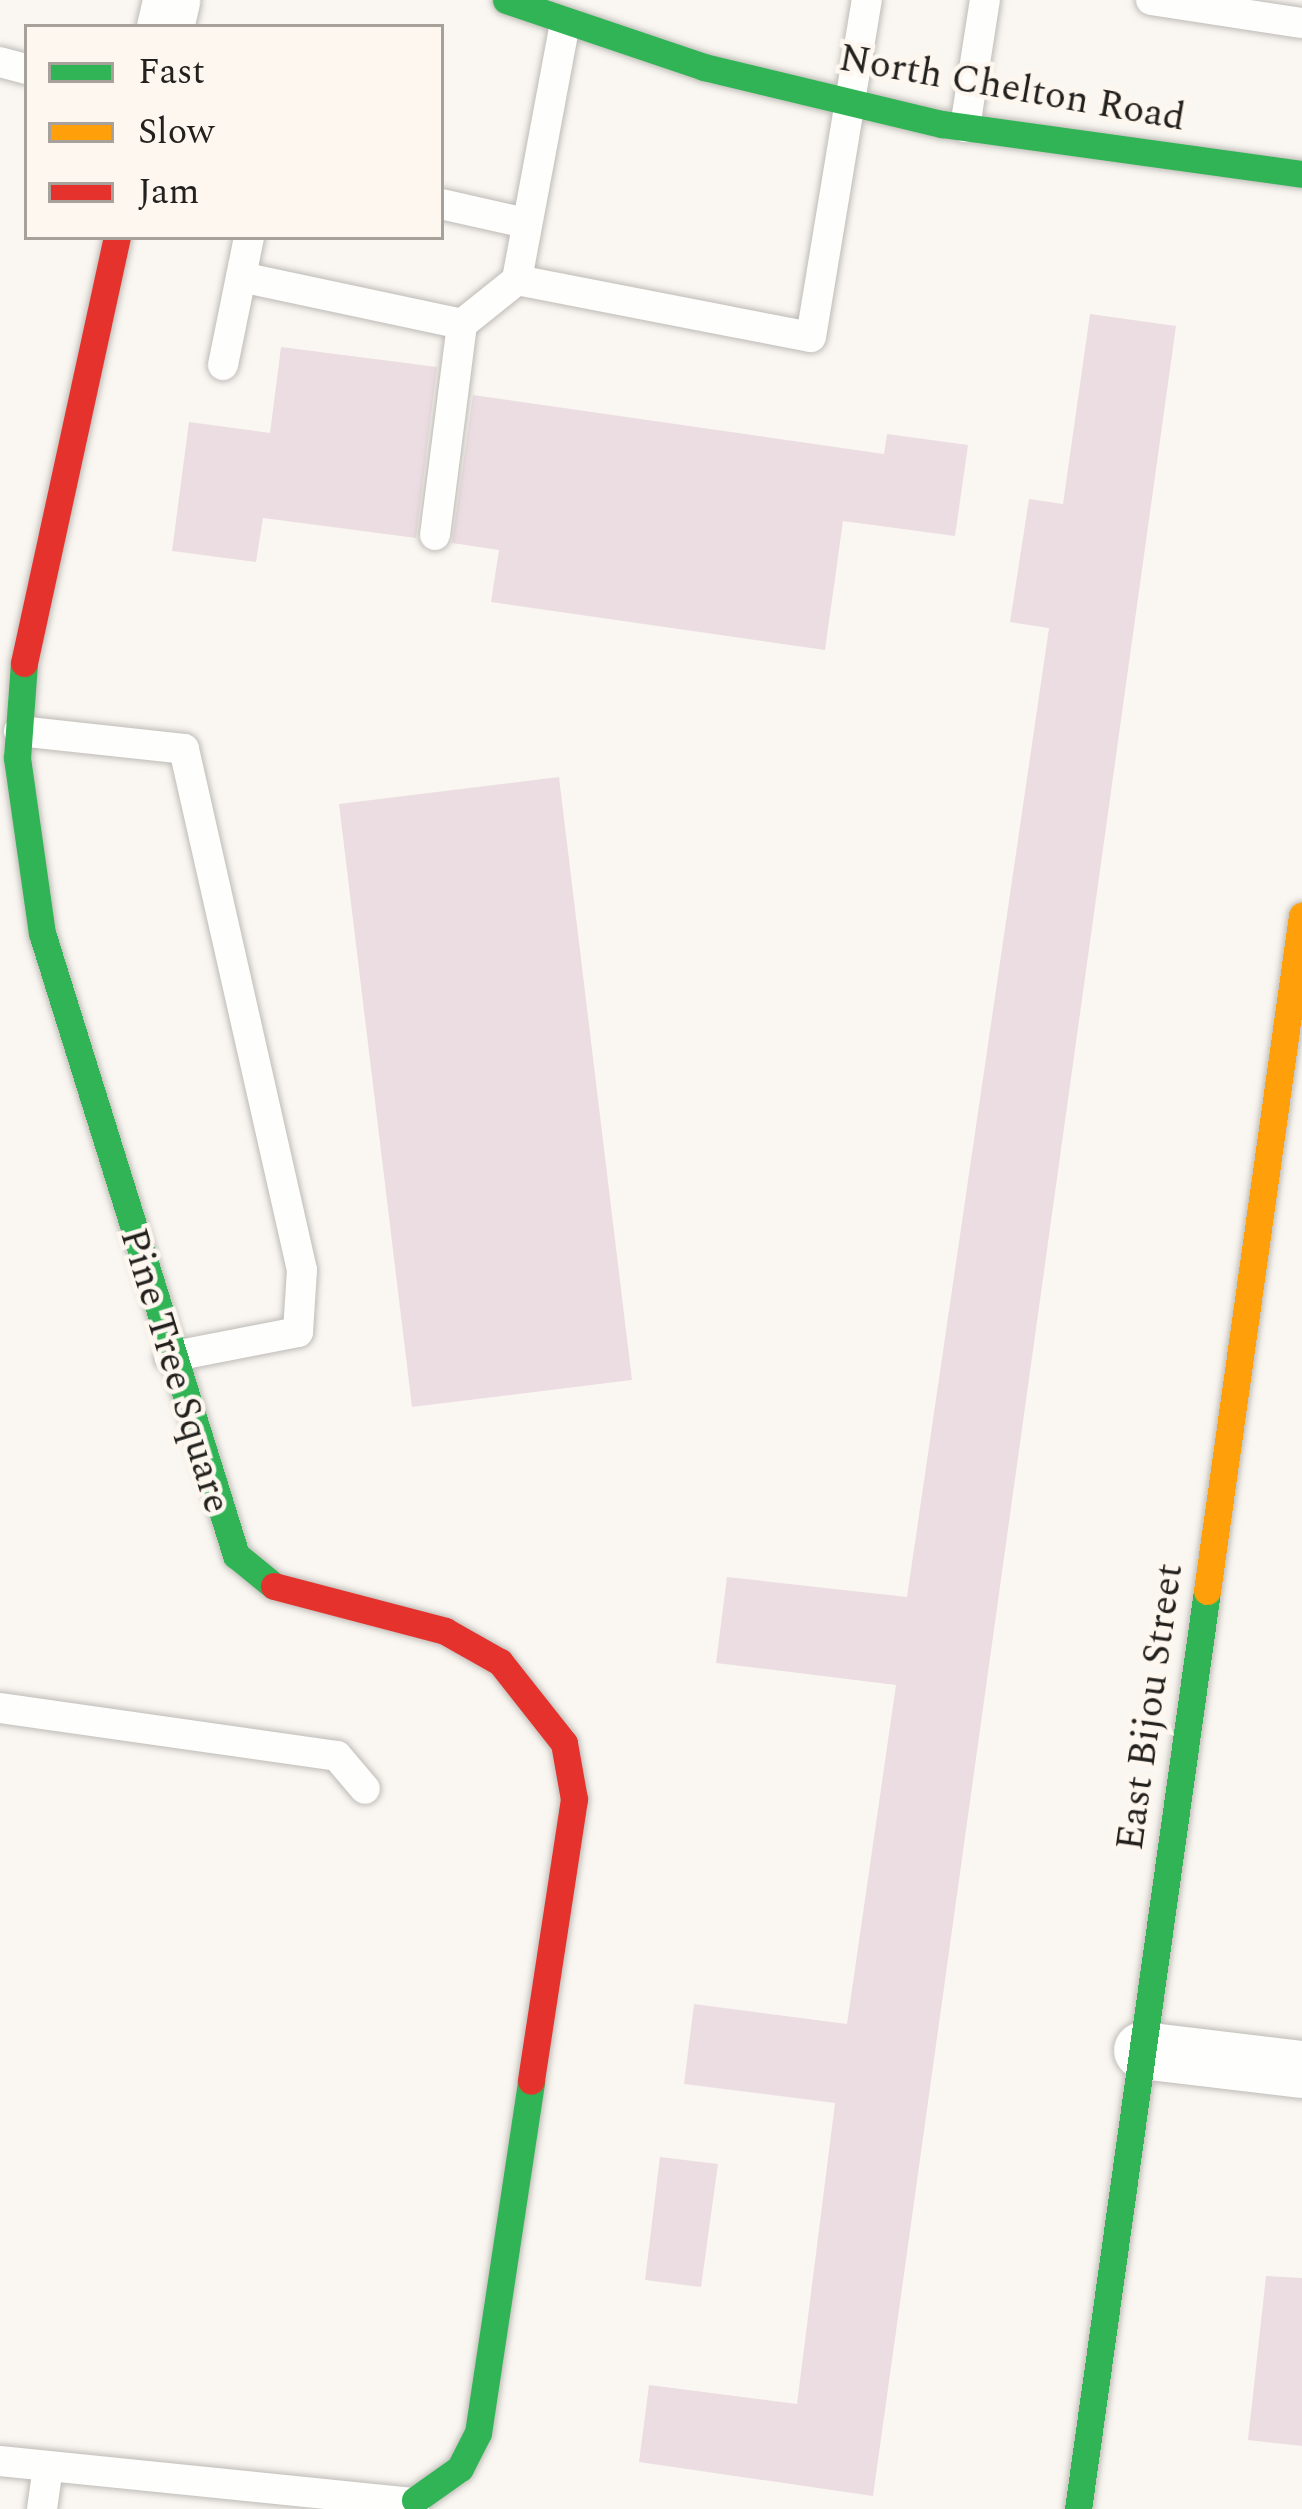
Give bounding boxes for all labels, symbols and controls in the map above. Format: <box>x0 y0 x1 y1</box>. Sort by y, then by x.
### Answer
legend <box>24 24 444 240</box>
street label: North Chelton Road <box>835 36 1189 142</box>
text: Fast <box>138 45 205 100</box>
text: Slow <box>138 105 214 160</box>
text: Jam <box>138 165 200 220</box>
street label: Pine Tree Square <box>108 1223 240 1519</box>
street label: East Bijou Street <box>1108 1560 1194 1854</box>

